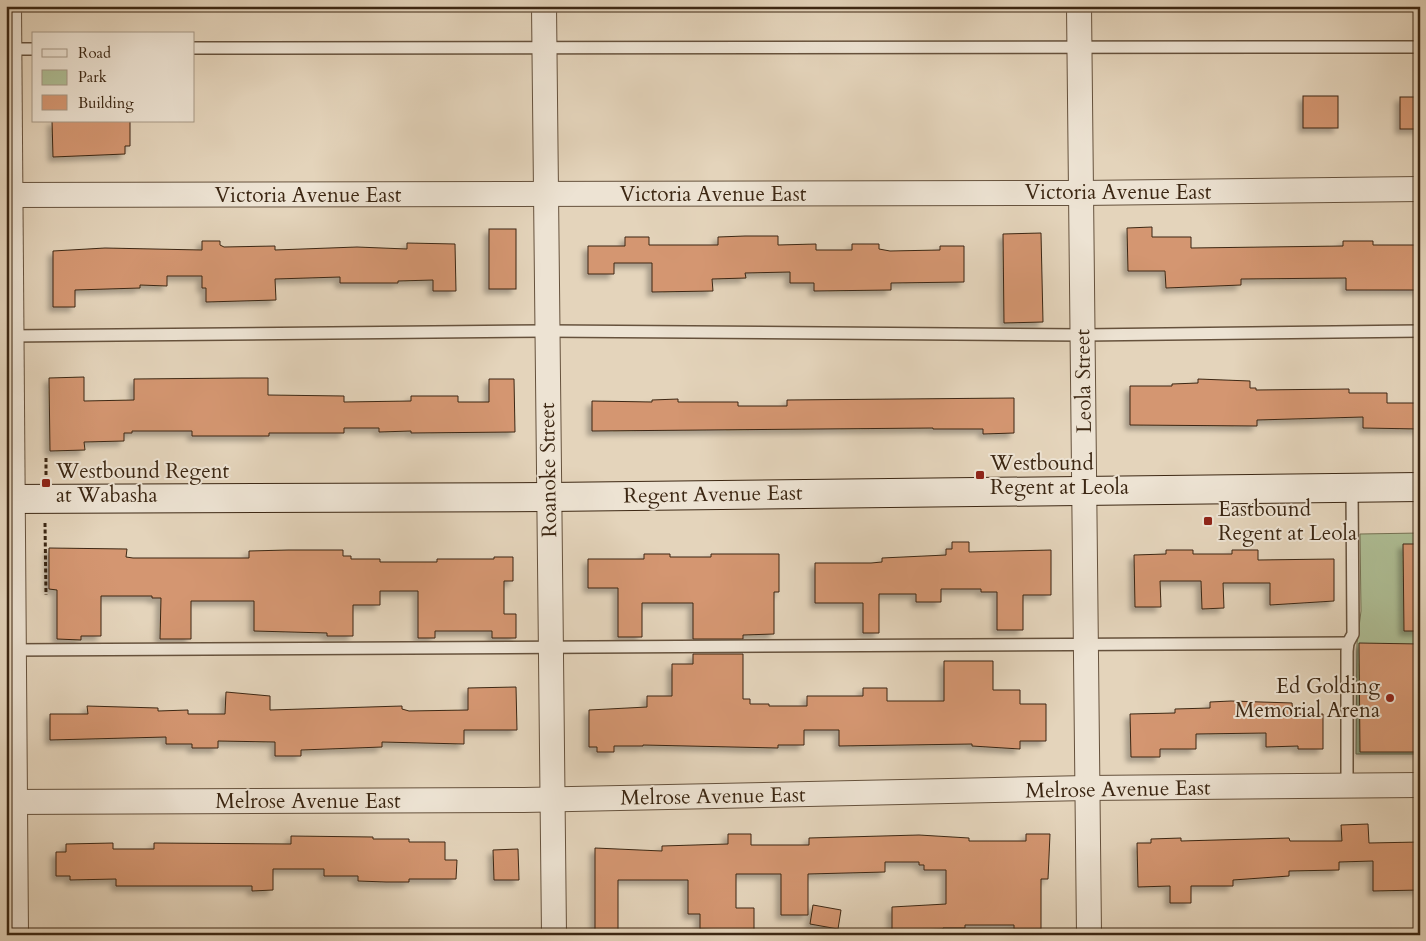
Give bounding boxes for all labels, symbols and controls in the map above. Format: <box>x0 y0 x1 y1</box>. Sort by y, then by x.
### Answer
legend <box>32 32 195 122</box>
text: Road <box>78 43 111 63</box>
text: Park <box>78 67 107 87</box>
text: Building <box>78 93 134 113</box>
street label: Victoria Avenue East <box>1025 178 1212 207</box>
street label: Victoria Avenue East <box>620 180 807 209</box>
street label: Victoria Avenue East <box>215 181 402 210</box>
street label: Leola Street <box>1068 328 1099 433</box>
street label: Roanoke Street <box>533 402 564 538</box>
place label: Westbound Regent at Leola <box>989 449 1129 502</box>
place label: Westbound Regent at Wabasha <box>55 457 230 510</box>
marker: Westbound Regent at Leola <box>974 469 986 481</box>
marker: Westbound Regent at Wabasha <box>40 477 52 489</box>
street label: Regent Avenue East <box>623 478 803 511</box>
place label: Eastbound Regent at Leola <box>1218 495 1357 548</box>
marker: Eastbound Regent at Leola <box>1202 515 1214 527</box>
place label: Ed Golding Memorial Arena <box>1235 672 1380 725</box>
marker: Ed Golding Memorial Arena <box>1384 692 1396 704</box>
street label: Melrose Avenue East <box>1025 773 1211 806</box>
street label: Melrose Avenue East <box>620 780 806 813</box>
street label: Melrose Avenue East <box>215 787 401 816</box>

